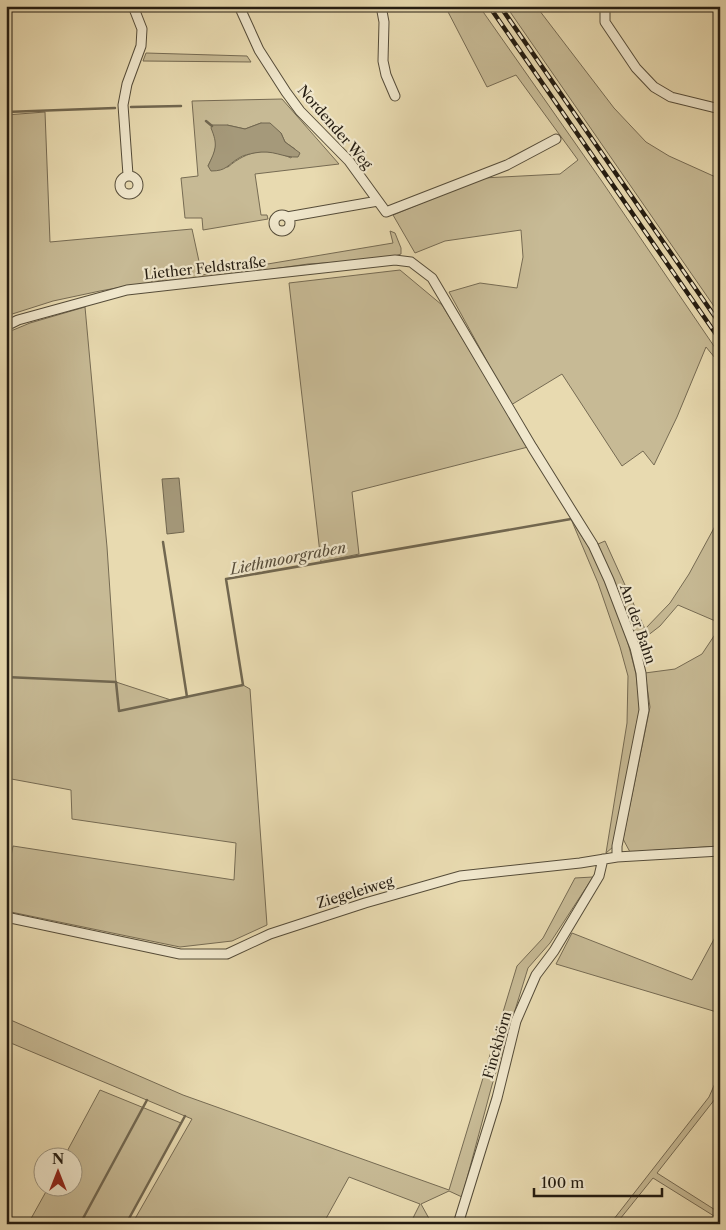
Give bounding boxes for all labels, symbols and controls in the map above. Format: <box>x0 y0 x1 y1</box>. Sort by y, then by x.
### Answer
street label: Nordender Weg <box>294 81 377 173</box>
street label: Liether Feldstraße <box>143 253 267 283</box>
water label: Liethmoorgraben <box>227 537 348 579</box>
street label: An der Bahn <box>616 581 660 667</box>
street label: Ziegeleiweg <box>314 872 396 912</box>
street label: Finckhörn <box>479 1009 515 1081</box>
north arrow <box>32 1148 82 1198</box>
text: N <box>52 1150 64 1168</box>
scale bar <box>534 1165 661 1197</box>
text: 100 m <box>541 1173 584 1192</box>

